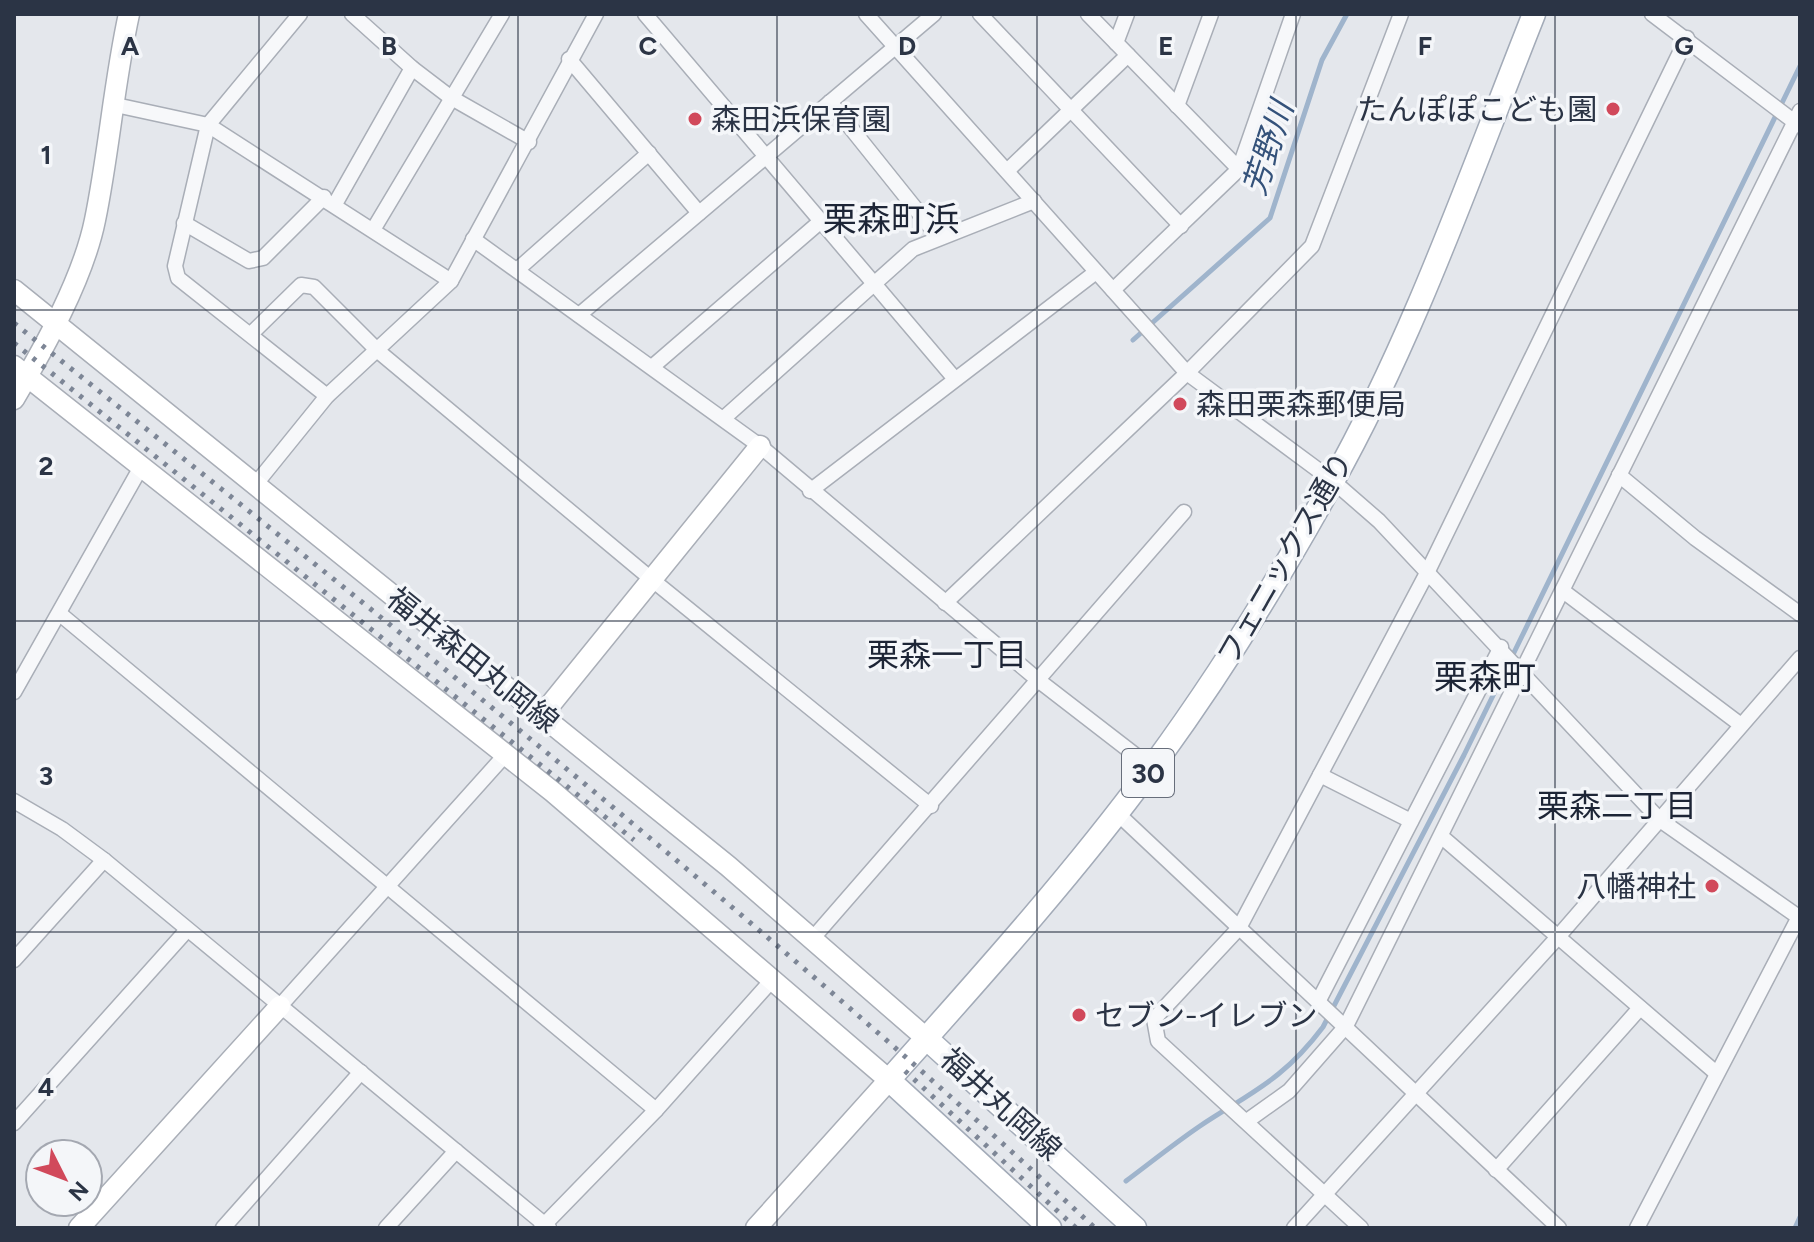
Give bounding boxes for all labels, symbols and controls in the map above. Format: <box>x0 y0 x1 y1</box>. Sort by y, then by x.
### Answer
text: A <box>121 30 140 62</box>
text: B <box>381 30 397 62</box>
text: C <box>639 30 658 62</box>
text: D <box>898 30 916 62</box>
text: E <box>1158 30 1174 62</box>
text: F <box>1418 30 1432 62</box>
text: G <box>1674 30 1694 62</box>
place label: たんぽぽこども園 <box>1357 91 1597 128</box>
water label: 芳野川 <box>1235 94 1302 200</box>
marker: たんぽぽこども園 <box>1604 100 1622 118</box>
place label: 森田浜保育園 <box>711 101 891 138</box>
marker: 森田浜保育園 <box>686 110 704 128</box>
text: 1 <box>41 139 51 171</box>
district label: 栗森町浜 <box>823 199 959 240</box>
place label: 森田栗森郵便局 <box>1196 386 1406 423</box>
marker: 森田栗森郵便局 <box>1171 395 1189 413</box>
street label: フェニックス通り <box>1209 445 1361 671</box>
text: 2 <box>38 450 54 482</box>
street label: 福井森田丸岡線 <box>380 580 566 740</box>
district label: 栗森一丁目 <box>867 636 1027 674</box>
district label: 栗森町 <box>1434 657 1536 698</box>
road number: 30 <box>1122 749 1174 797</box>
text: 3 <box>39 760 53 792</box>
district label: 栗森二丁目 <box>1537 787 1697 825</box>
place label: 八幡神社 <box>1576 868 1696 905</box>
marker: 八幡神社 <box>1703 877 1721 895</box>
place label: セブン-イレブン <box>1095 997 1318 1034</box>
marker: セブン-イレブン <box>1070 1006 1088 1024</box>
street label: 福井丸岡線 <box>933 1040 1069 1168</box>
text: 4 <box>38 1071 54 1103</box>
north arrow <box>24 1138 104 1218</box>
text: N <box>63 1176 94 1206</box>

